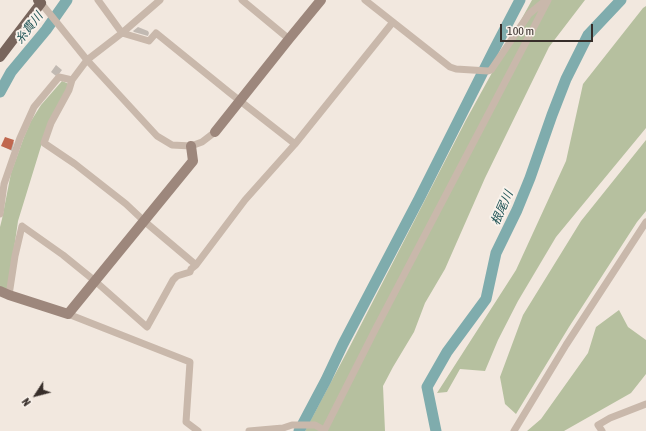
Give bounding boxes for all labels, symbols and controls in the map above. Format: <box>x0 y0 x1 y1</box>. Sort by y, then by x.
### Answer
water label: 糸貫川 <box>12 9 46 47</box>
scale bar <box>502 16 595 42</box>
text: 100 m <box>507 24 534 38</box>
water label: 根尾川 <box>488 189 516 227</box>
north arrow <box>16 375 56 415</box>
text: N <box>20 396 33 408</box>

